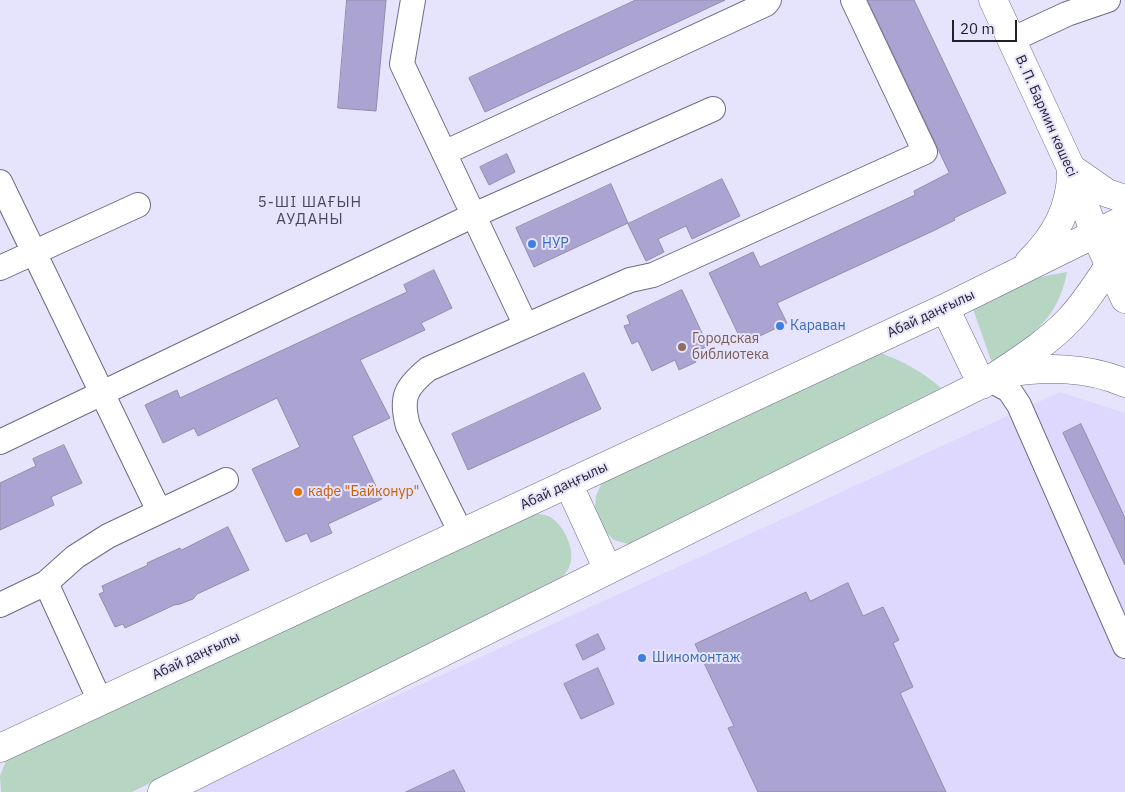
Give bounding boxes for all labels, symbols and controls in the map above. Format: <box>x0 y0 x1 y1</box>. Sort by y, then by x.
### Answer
scale bar <box>955 10 1020 42</box>
text: 20 m <box>960 19 995 38</box>
street label: В. П. Бармин көшесі <box>1012 52 1080 180</box>
district label: 5-ШІ ШАҒЫН АУДАНЫ <box>257 194 363 229</box>
place label: НУР <box>542 236 569 252</box>
marker: НУР <box>526 238 538 250</box>
street label: Абай даңғылы <box>884 286 978 342</box>
place label: Караван <box>790 318 846 334</box>
marker: Караван <box>774 320 786 332</box>
place label: Городская библиотека <box>692 331 769 364</box>
marker: Городская библиотека <box>676 341 688 353</box>
street label: Абай даңғылы <box>517 458 611 514</box>
place label: кафе "Байконур" <box>308 484 419 500</box>
marker: кафе "Байконур" <box>292 486 304 498</box>
street label: Абай даңғылы <box>149 628 243 684</box>
place label: Шиномонтаж <box>652 650 740 666</box>
marker: Шиномонтаж <box>636 652 648 664</box>

